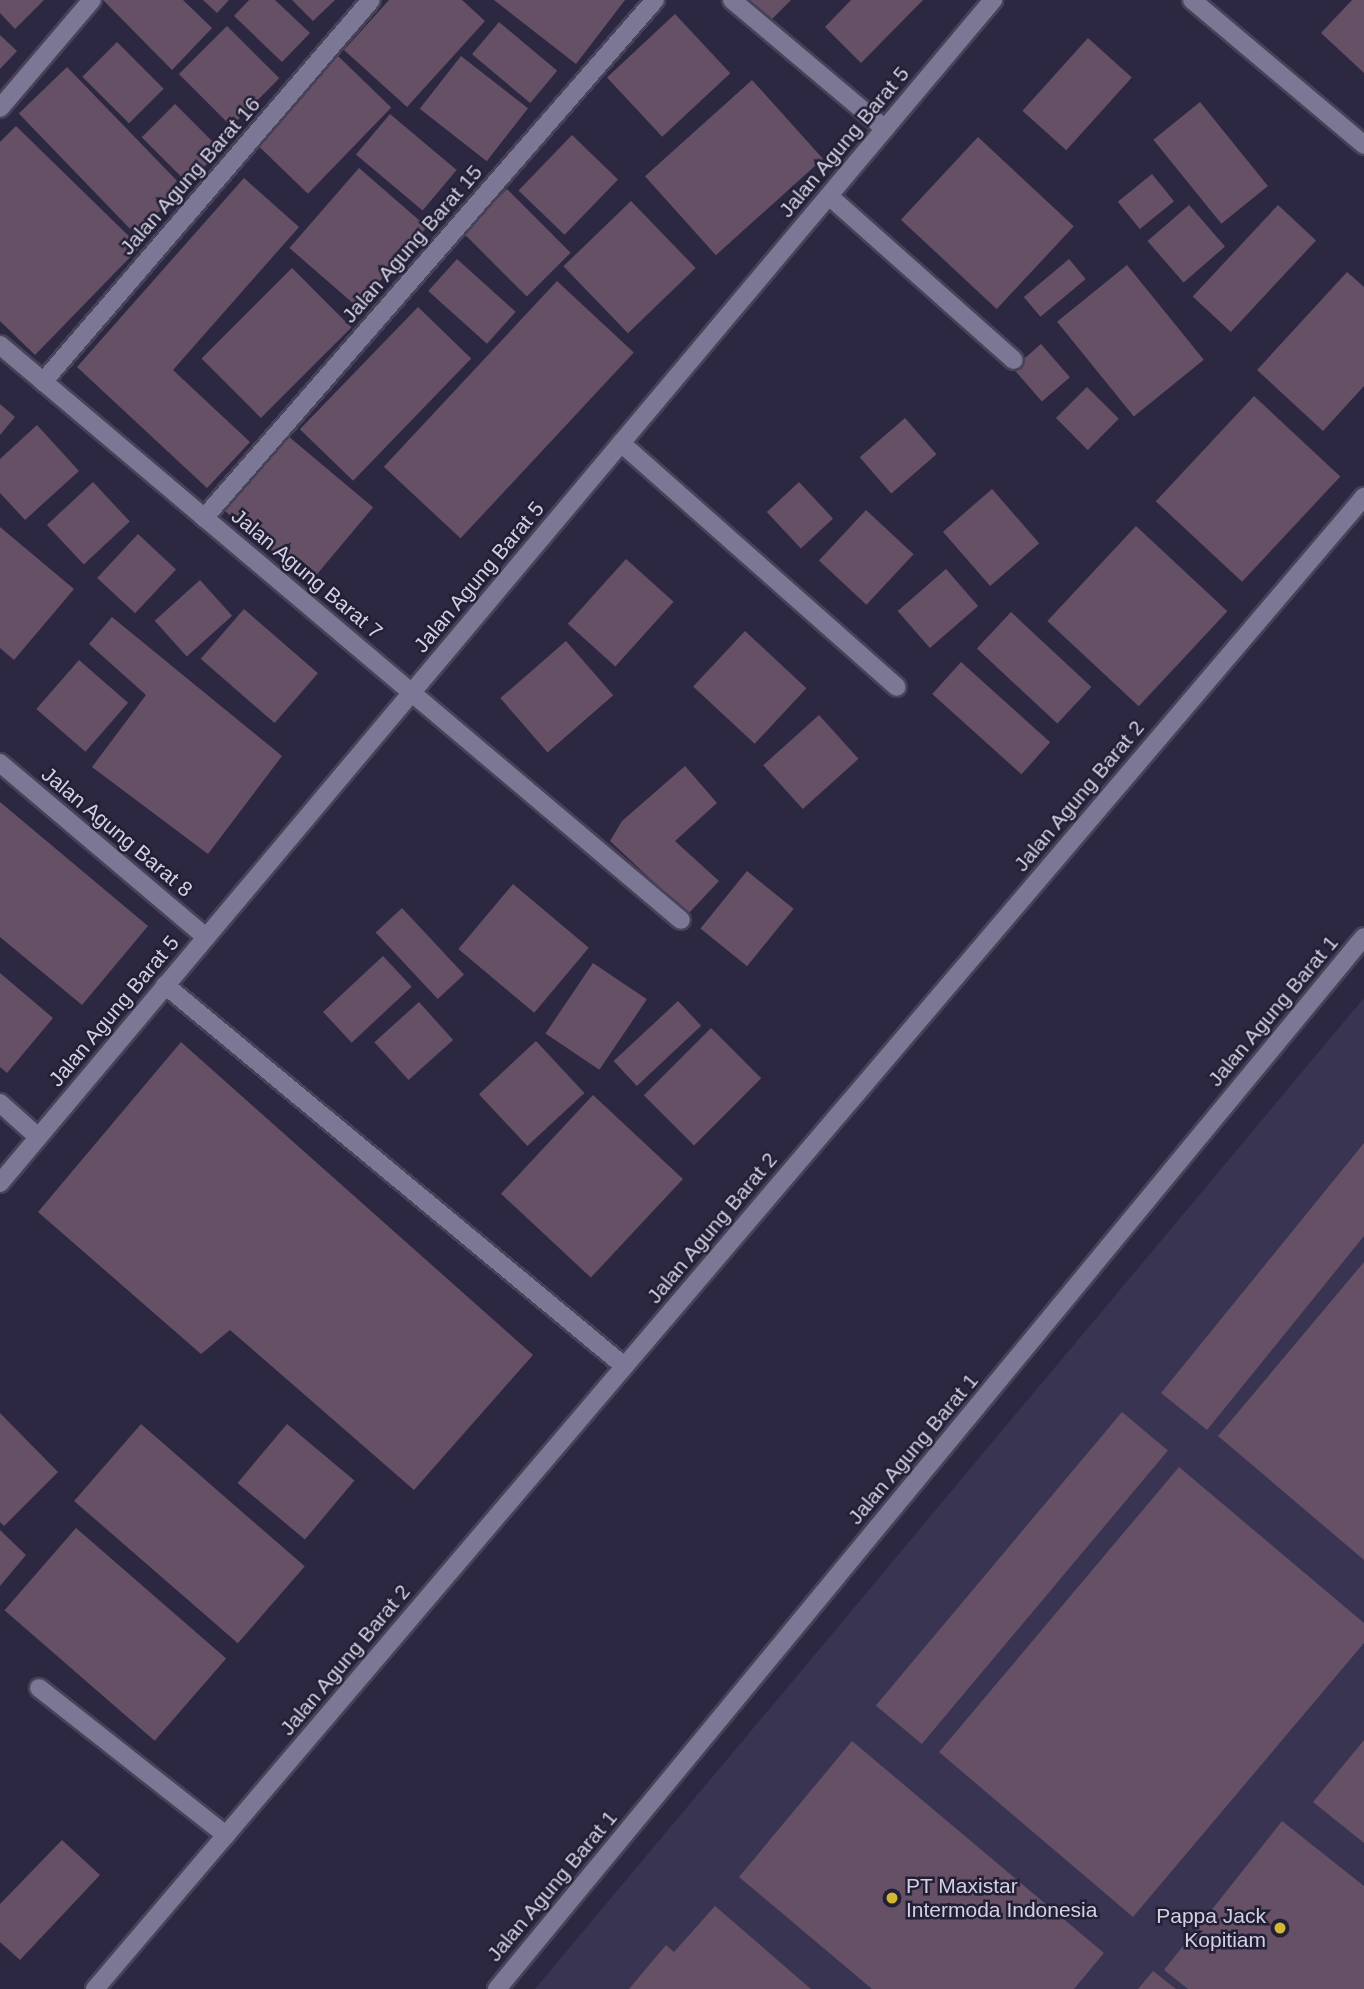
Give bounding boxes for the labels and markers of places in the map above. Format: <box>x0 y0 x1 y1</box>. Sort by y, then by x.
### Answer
place label: PT Maxistar Intermoda Indonesia <box>906 1873 1097 1923</box>
marker: PT Maxistar Intermoda Indonesia <box>884 1890 900 1906</box>
place label: Pappa Jack Kopitiam <box>1156 1903 1266 1953</box>
marker: Pappa Jack Kopitiam <box>1272 1920 1288 1936</box>

